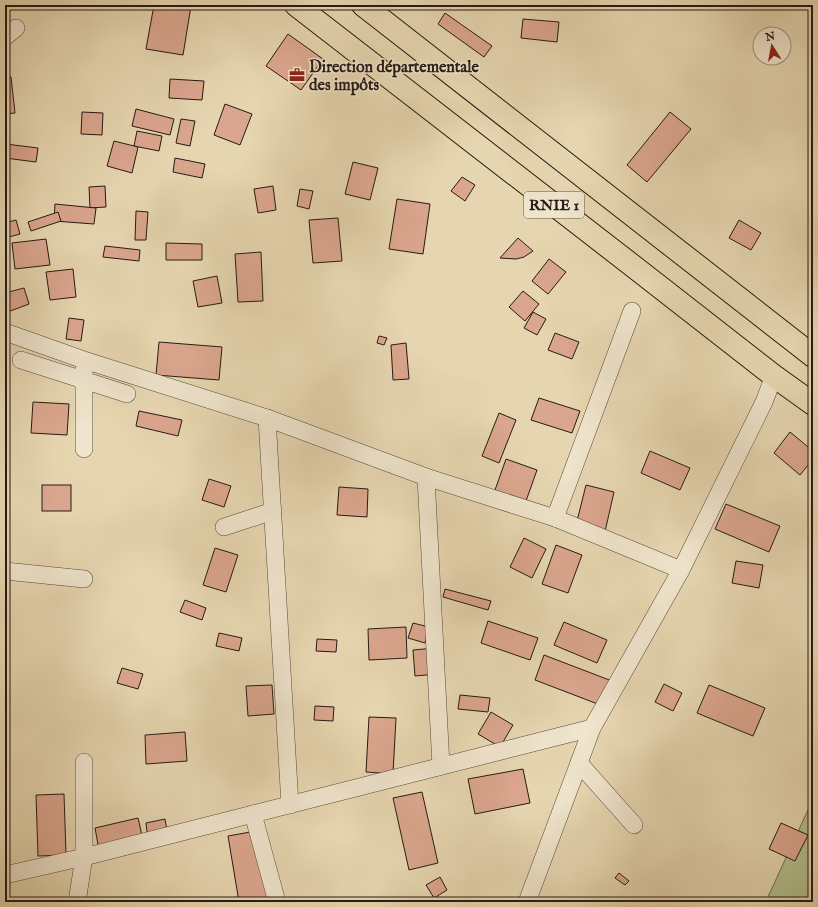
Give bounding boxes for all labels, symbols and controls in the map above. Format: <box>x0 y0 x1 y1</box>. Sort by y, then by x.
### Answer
north arrow <box>752 26 792 66</box>
text: N <box>763 29 777 45</box>
place label: Direction départementale des impôts <box>309 58 479 96</box>
office icon: Direction départementale des impôts <box>288 66 306 84</box>
road number: RNIE 1 <box>524 192 584 218</box>

